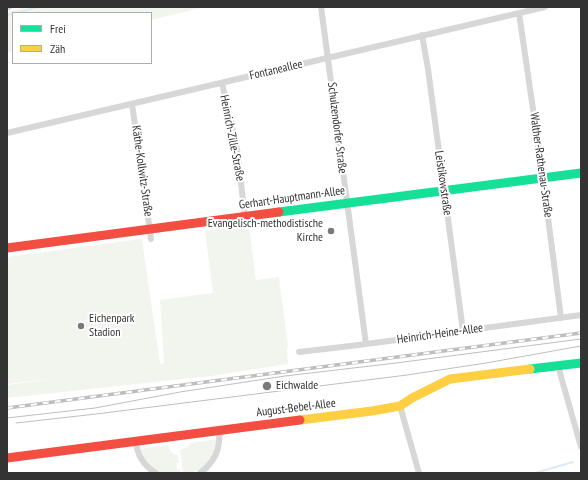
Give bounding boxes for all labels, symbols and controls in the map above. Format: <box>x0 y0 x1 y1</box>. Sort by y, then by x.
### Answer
legend <box>12 12 152 64</box>
text: Frei <box>50 21 66 36</box>
text: Zäh <box>50 41 65 56</box>
street label: Fontaneallee <box>248 57 304 83</box>
street label: Schulzendorfer Straße <box>324 82 350 174</box>
street label: Heinrich-Zille-Straße <box>217 94 247 182</box>
street label: Walther-Rathenau-Straße <box>527 112 555 218</box>
street label: Käthe-Kollwitz-Straße <box>128 125 156 217</box>
street label: Leistikowstraße <box>431 150 455 216</box>
street label: Gerhart-Hauptmann-Allee <box>238 183 346 213</box>
place label: Evangelisch-methodistische Kirche <box>208 217 323 245</box>
marker: Evangelisch-methodistische Kirche <box>326 226 336 236</box>
place label: Eichenpark Stadion <box>89 312 134 340</box>
marker: Eichenpark Stadion <box>76 321 86 331</box>
street label: Heinrich-Heine-Allee <box>396 321 484 347</box>
place label: Eichwalde <box>276 379 318 393</box>
marker: Eichwalde <box>261 380 273 392</box>
street label: August-Bebel-Allee <box>255 396 337 420</box>

